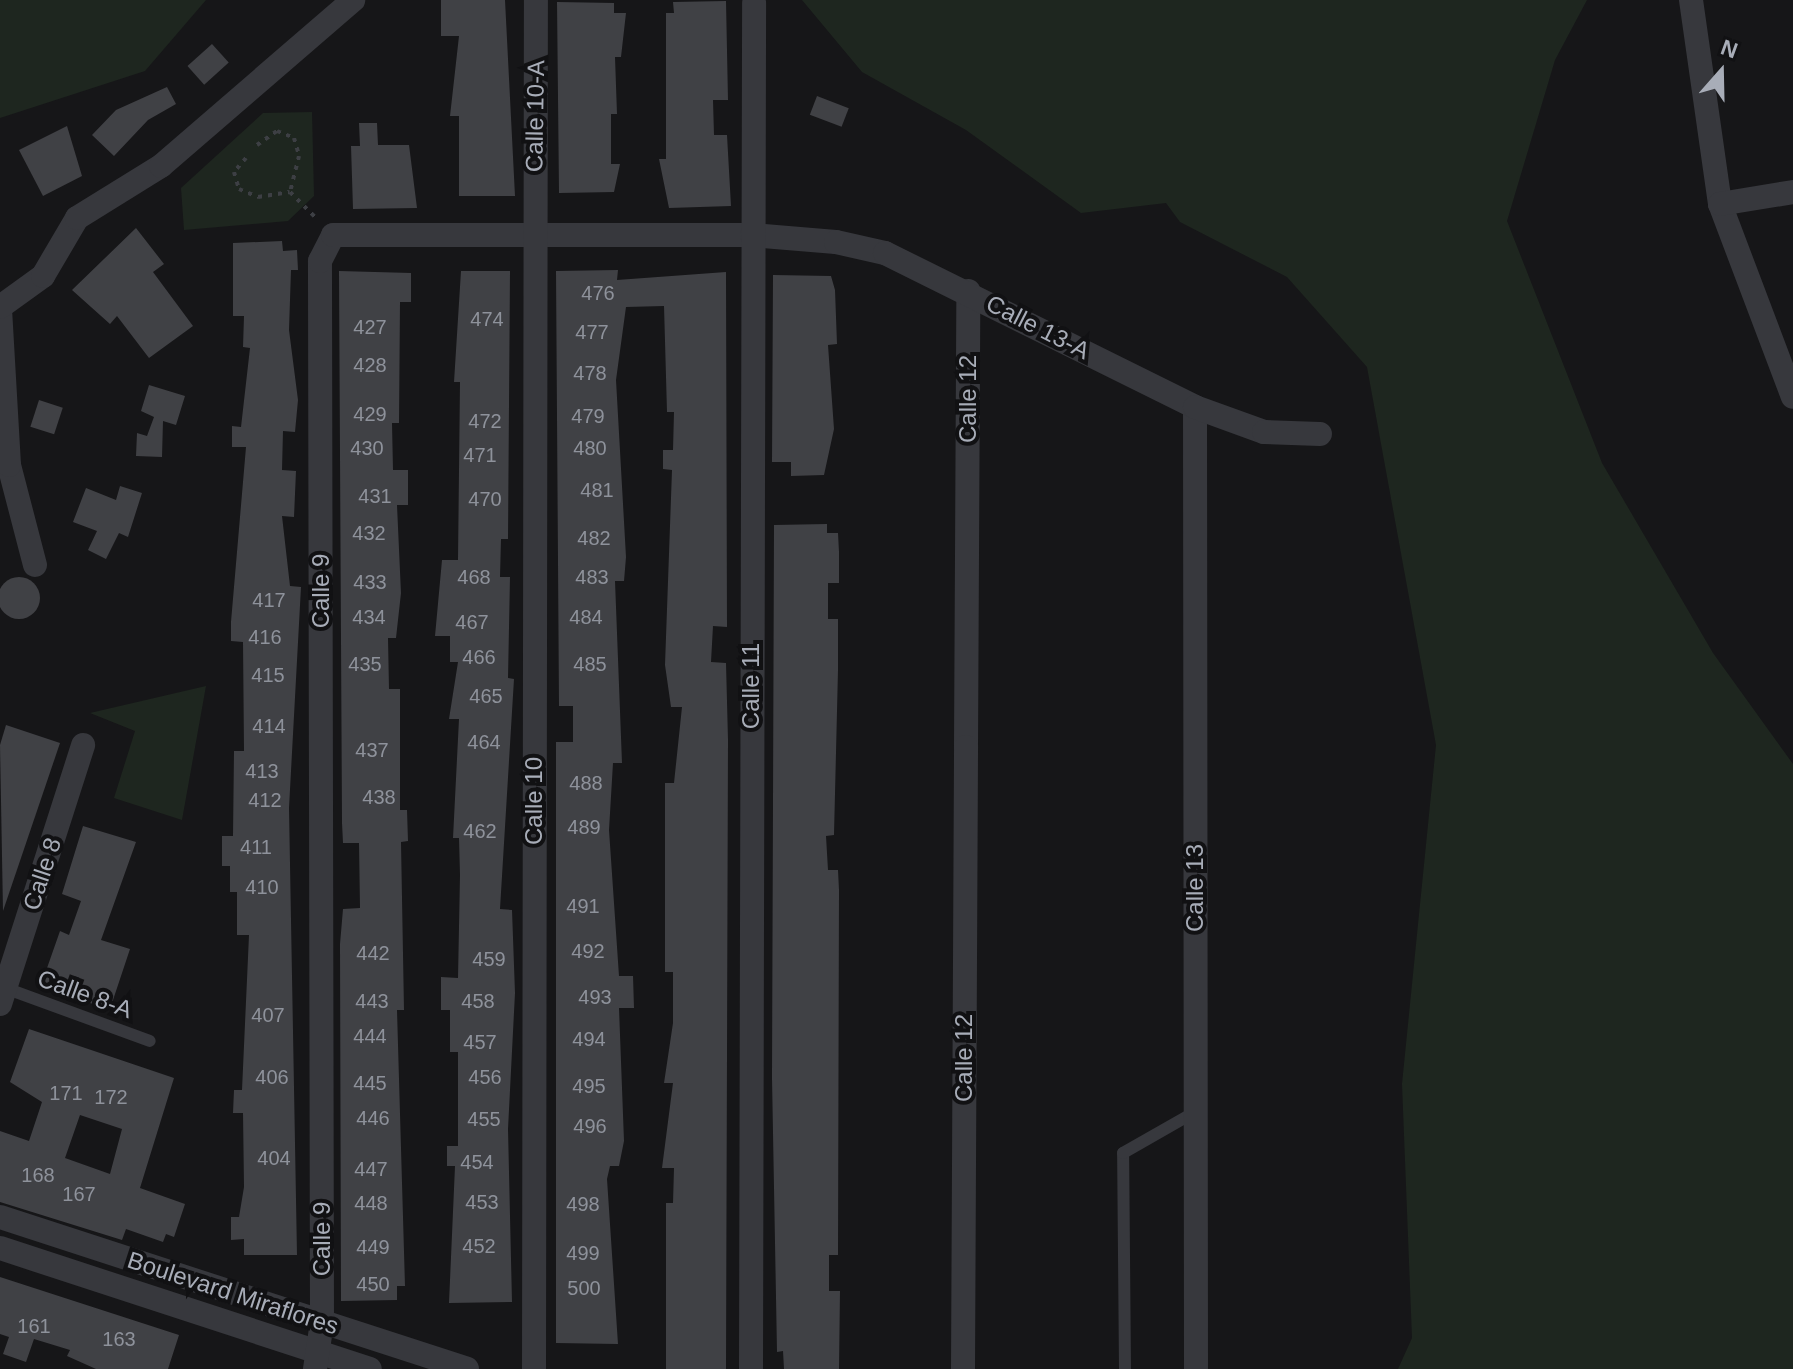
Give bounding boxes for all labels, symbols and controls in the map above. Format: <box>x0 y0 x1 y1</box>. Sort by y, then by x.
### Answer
north arrow <box>1681 32 1761 112</box>
text: N <box>1718 35 1741 63</box>
street label: Calle 10-A <box>520 60 550 172</box>
house number: 476 <box>581 281 615 305</box>
street label: Calle 13-A <box>982 289 1094 365</box>
house number: 474 <box>470 307 504 331</box>
house number: 427 <box>353 315 387 339</box>
house number: 477 <box>575 320 609 344</box>
house number: 428 <box>353 353 387 377</box>
street label: Calle 12 <box>954 355 982 443</box>
house number: 478 <box>573 361 607 385</box>
house number: 429 <box>353 402 387 426</box>
house number: 479 <box>571 404 605 428</box>
house number: 472 <box>468 409 502 433</box>
house number: 430 <box>350 436 384 460</box>
house number: 480 <box>573 436 607 460</box>
house number: 471 <box>463 443 497 467</box>
house number: 481 <box>580 478 614 502</box>
house number: 431 <box>358 484 392 508</box>
house number: 470 <box>468 487 502 511</box>
house number: 432 <box>352 521 386 545</box>
house number: 482 <box>577 526 611 550</box>
street label: Calle 9 <box>307 554 335 628</box>
house number: 468 <box>457 565 491 589</box>
house number: 483 <box>575 565 609 589</box>
house number: 433 <box>353 570 387 594</box>
house number: 417 <box>252 588 286 612</box>
house number: 434 <box>352 605 386 629</box>
house number: 484 <box>569 605 603 629</box>
house number: 467 <box>455 610 489 634</box>
house number: 416 <box>248 625 282 649</box>
street label: Calle 11 <box>737 643 765 729</box>
house number: 466 <box>462 645 496 669</box>
house number: 435 <box>348 652 382 676</box>
house number: 485 <box>573 652 607 676</box>
house number: 415 <box>251 663 285 687</box>
house number: 465 <box>469 684 503 708</box>
house number: 414 <box>252 714 286 738</box>
house number: 464 <box>467 730 501 754</box>
house number: 437 <box>355 738 389 762</box>
street label: Calle 10 <box>520 757 548 845</box>
house number: 413 <box>245 759 279 783</box>
house number: 488 <box>569 771 603 795</box>
house number: 438 <box>362 785 396 809</box>
house number: 412 <box>248 788 282 812</box>
house number: 489 <box>567 815 601 839</box>
house number: 462 <box>463 819 497 843</box>
street label: Calle 8 <box>17 834 67 914</box>
house number: 411 <box>240 835 272 859</box>
street label: Calle 13 <box>1181 844 1209 932</box>
house number: 410 <box>245 875 279 899</box>
house number: 491 <box>566 894 600 918</box>
house number: 492 <box>571 939 605 963</box>
house number: 442 <box>356 941 390 965</box>
house number: 459 <box>472 947 506 971</box>
street label: Calle 8-A <box>34 964 136 1024</box>
house number: 493 <box>578 985 612 1009</box>
house number: 443 <box>355 989 389 1013</box>
house number: 458 <box>461 989 495 1013</box>
house number: 407 <box>251 1003 285 1027</box>
street label: Calle 12 <box>950 1014 978 1102</box>
house number: 444 <box>353 1024 387 1048</box>
house number: 494 <box>572 1027 606 1051</box>
house number: 457 <box>463 1030 497 1054</box>
house number: 406 <box>255 1065 289 1089</box>
house number: 456 <box>468 1065 502 1089</box>
house number: 445 <box>353 1071 387 1095</box>
house number: 495 <box>572 1074 606 1098</box>
house number: 171 <box>49 1081 83 1105</box>
house number: 172 <box>94 1085 128 1109</box>
house number: 446 <box>356 1106 390 1130</box>
house number: 455 <box>467 1107 501 1131</box>
house number: 496 <box>573 1114 607 1138</box>
house number: 404 <box>257 1146 291 1170</box>
house number: 454 <box>460 1150 494 1174</box>
house number: 447 <box>354 1157 388 1181</box>
house number: 168 <box>21 1163 55 1187</box>
house number: 167 <box>62 1182 96 1206</box>
house number: 453 <box>465 1190 499 1214</box>
house number: 448 <box>354 1191 388 1215</box>
house number: 498 <box>566 1192 600 1216</box>
street label: Calle 9 <box>308 1202 336 1276</box>
house number: 452 <box>462 1234 496 1258</box>
house number: 449 <box>356 1235 390 1259</box>
house number: 499 <box>566 1241 600 1265</box>
street label: Boulevard Miraflores <box>124 1245 342 1341</box>
house number: 450 <box>356 1272 390 1296</box>
house number: 500 <box>567 1276 601 1300</box>
house number: 161 <box>17 1314 51 1338</box>
house number: 163 <box>102 1327 136 1351</box>

